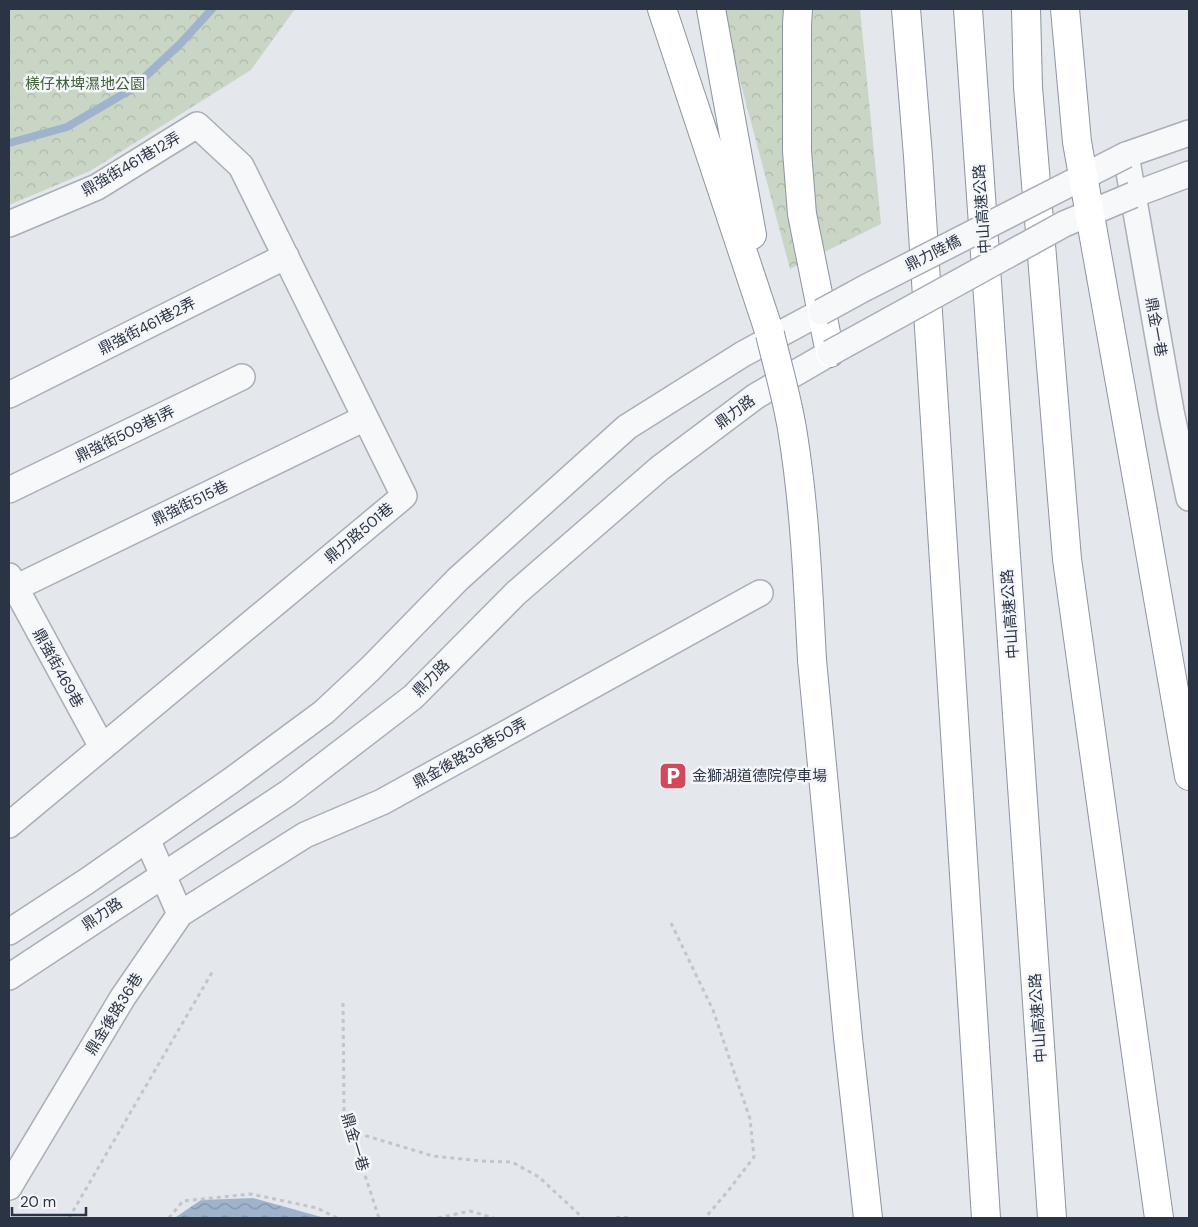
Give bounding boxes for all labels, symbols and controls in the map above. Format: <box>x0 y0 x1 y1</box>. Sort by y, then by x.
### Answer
park label: 檨仔林埤濕地公園 <box>25 74 145 94</box>
street label: 鼎強街461巷12弄 <box>78 127 184 201</box>
street label: 中山高速公路 <box>969 163 995 255</box>
street label: 鼎力陸橋 <box>902 230 964 276</box>
street label: 鼎強街461巷2弄 <box>95 293 199 359</box>
street label: 鼎金一巷 <box>1141 296 1171 358</box>
street label: 鼎力路 <box>711 390 759 434</box>
street label: 鼎強街509巷1弄 <box>72 401 178 467</box>
street label: 鼎強街515巷 <box>148 476 232 530</box>
street label: 鼎力路501巷 <box>320 498 398 568</box>
street label: 中山高速公路 <box>997 568 1023 660</box>
street label: 鼎強街469巷 <box>28 625 88 711</box>
street label: 鼎力路 <box>408 655 454 701</box>
street label: 鼎金後路36巷50弄 <box>409 713 531 793</box>
parking icon: 金獅湖道德院停車場 <box>658 761 688 791</box>
place label: 金獅湖道德院停車場 <box>692 766 827 786</box>
street label: 鼎力路 <box>78 893 126 935</box>
street label: 鼎金後路36巷 <box>81 969 147 1059</box>
street label: 中山高速公路 <box>1025 972 1051 1064</box>
street label: 鼎金一巷 <box>337 1110 373 1174</box>
scale bar <box>12 1184 86 1216</box>
text: 20 m <box>20 1192 56 1212</box>

